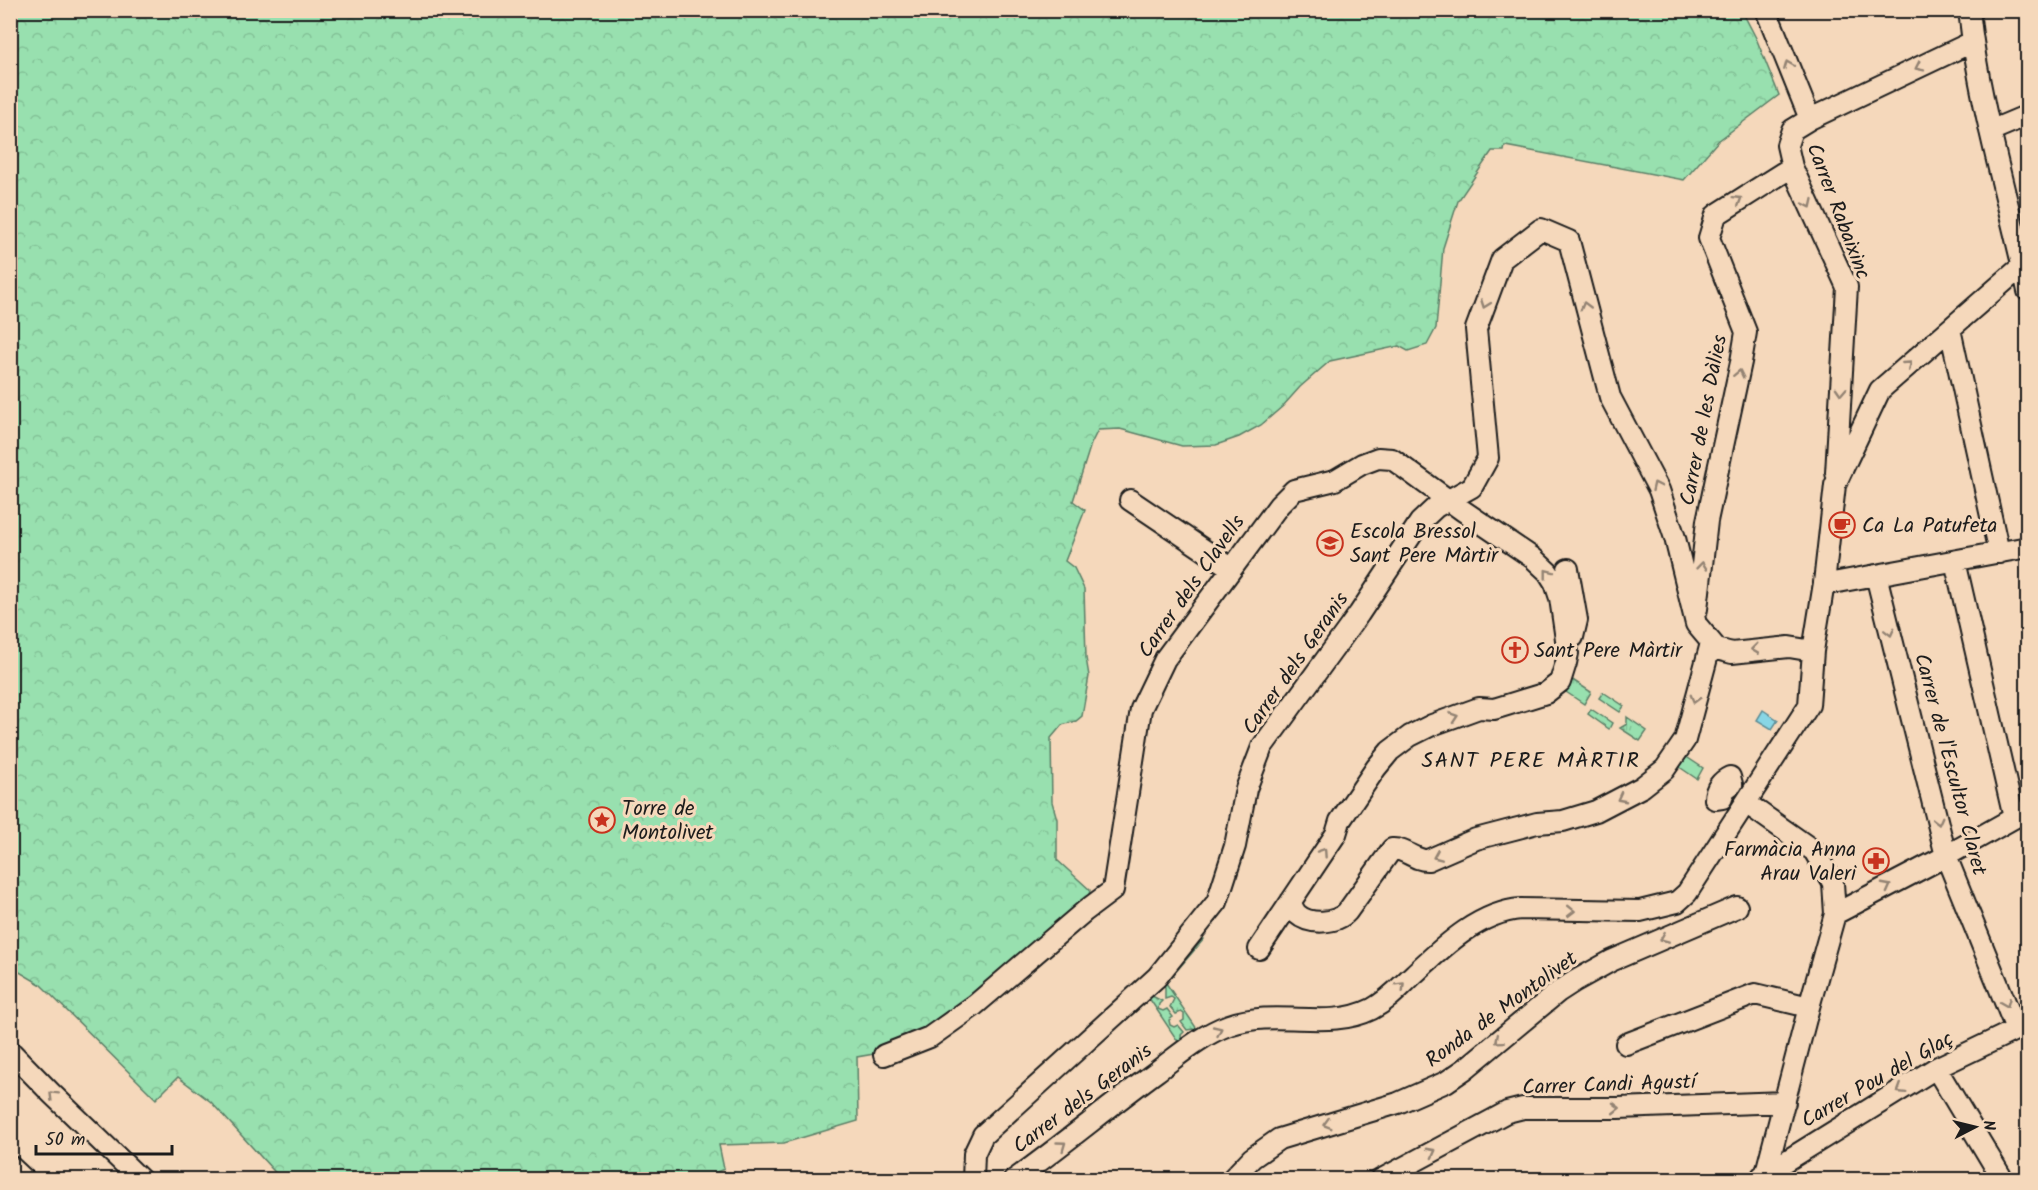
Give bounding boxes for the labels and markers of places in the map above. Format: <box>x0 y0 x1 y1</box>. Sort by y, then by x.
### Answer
cafe icon: Ca La Patufeta <box>1827 510 1857 540</box>
place label: Ca La Patufeta <box>1862 510 1997 543</box>
place label: Escola Bressol Sant Pere Màrtir <box>1350 516 1499 573</box>
school or university icon: Escola Bressol Sant Pere Màrtir <box>1315 528 1345 558</box>
church icon: Sant Pere Màrtir <box>1500 635 1530 665</box>
place label: Sant Pere Màrtir <box>1534 635 1683 668</box>
place label: Torre de Montolivet <box>622 793 714 850</box>
place icon: Torre de Montolivet <box>587 805 617 835</box>
place label: Farmàcia Anna Arau Valeri <box>1724 834 1857 891</box>
pharmacy icon: Farmàcia Anna Arau Valeri <box>1861 846 1891 876</box>

